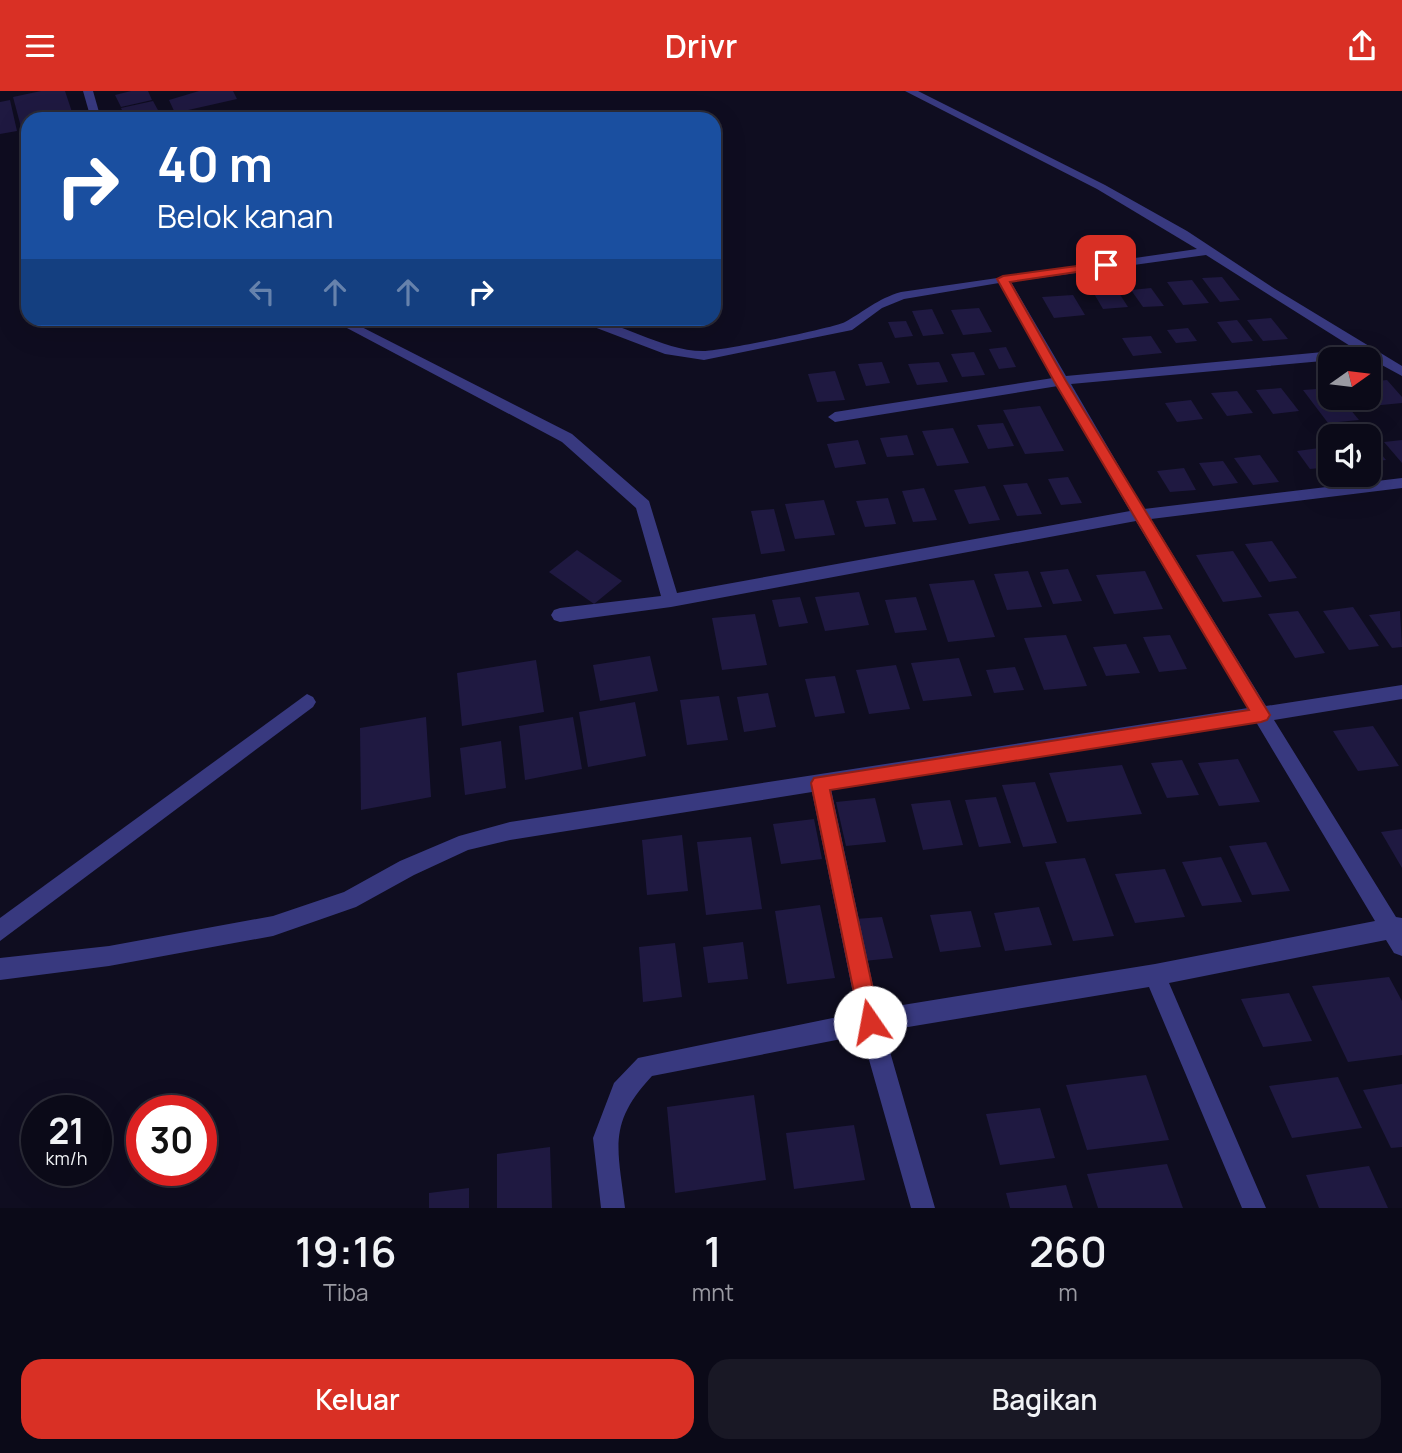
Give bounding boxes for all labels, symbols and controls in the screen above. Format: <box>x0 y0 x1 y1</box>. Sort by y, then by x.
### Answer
text: Drivr <box>665 24 737 68</box>
icon: menu <box>21 27 59 65</box>
icon: share <box>1343 27 1381 65</box>
text: 40 m <box>157 130 273 197</box>
icon: right <box>42 140 133 231</box>
text: Belok kanan <box>157 194 333 238</box>
pin <box>1076 235 1136 295</box>
icon: arrive <box>1087 246 1125 284</box>
icon: left <box>243 273 281 311</box>
icon: ahead <box>316 273 354 311</box>
icon: ahead <box>389 273 427 311</box>
icon: right <box>462 273 500 311</box>
north arrow <box>1318 347 1381 409</box>
map controls <box>1318 347 1381 487</box>
button: sound <box>1318 424 1381 487</box>
position arrow <box>833 985 907 1059</box>
speed limit sign: 30 <box>126 1095 217 1186</box>
text: 21 <box>48 1107 85 1155</box>
text: km/h <box>46 1146 87 1170</box>
text: 19:16 <box>295 1222 397 1280</box>
text: 1 <box>704 1222 722 1280</box>
text: 260 <box>1029 1222 1107 1280</box>
text: Tiba <box>323 1276 369 1308</box>
text: mnt <box>692 1276 734 1308</box>
text: m <box>1058 1276 1078 1308</box>
button: Keluar <box>21 1359 694 1439</box>
button: Bagikan <box>708 1359 1381 1439</box>

